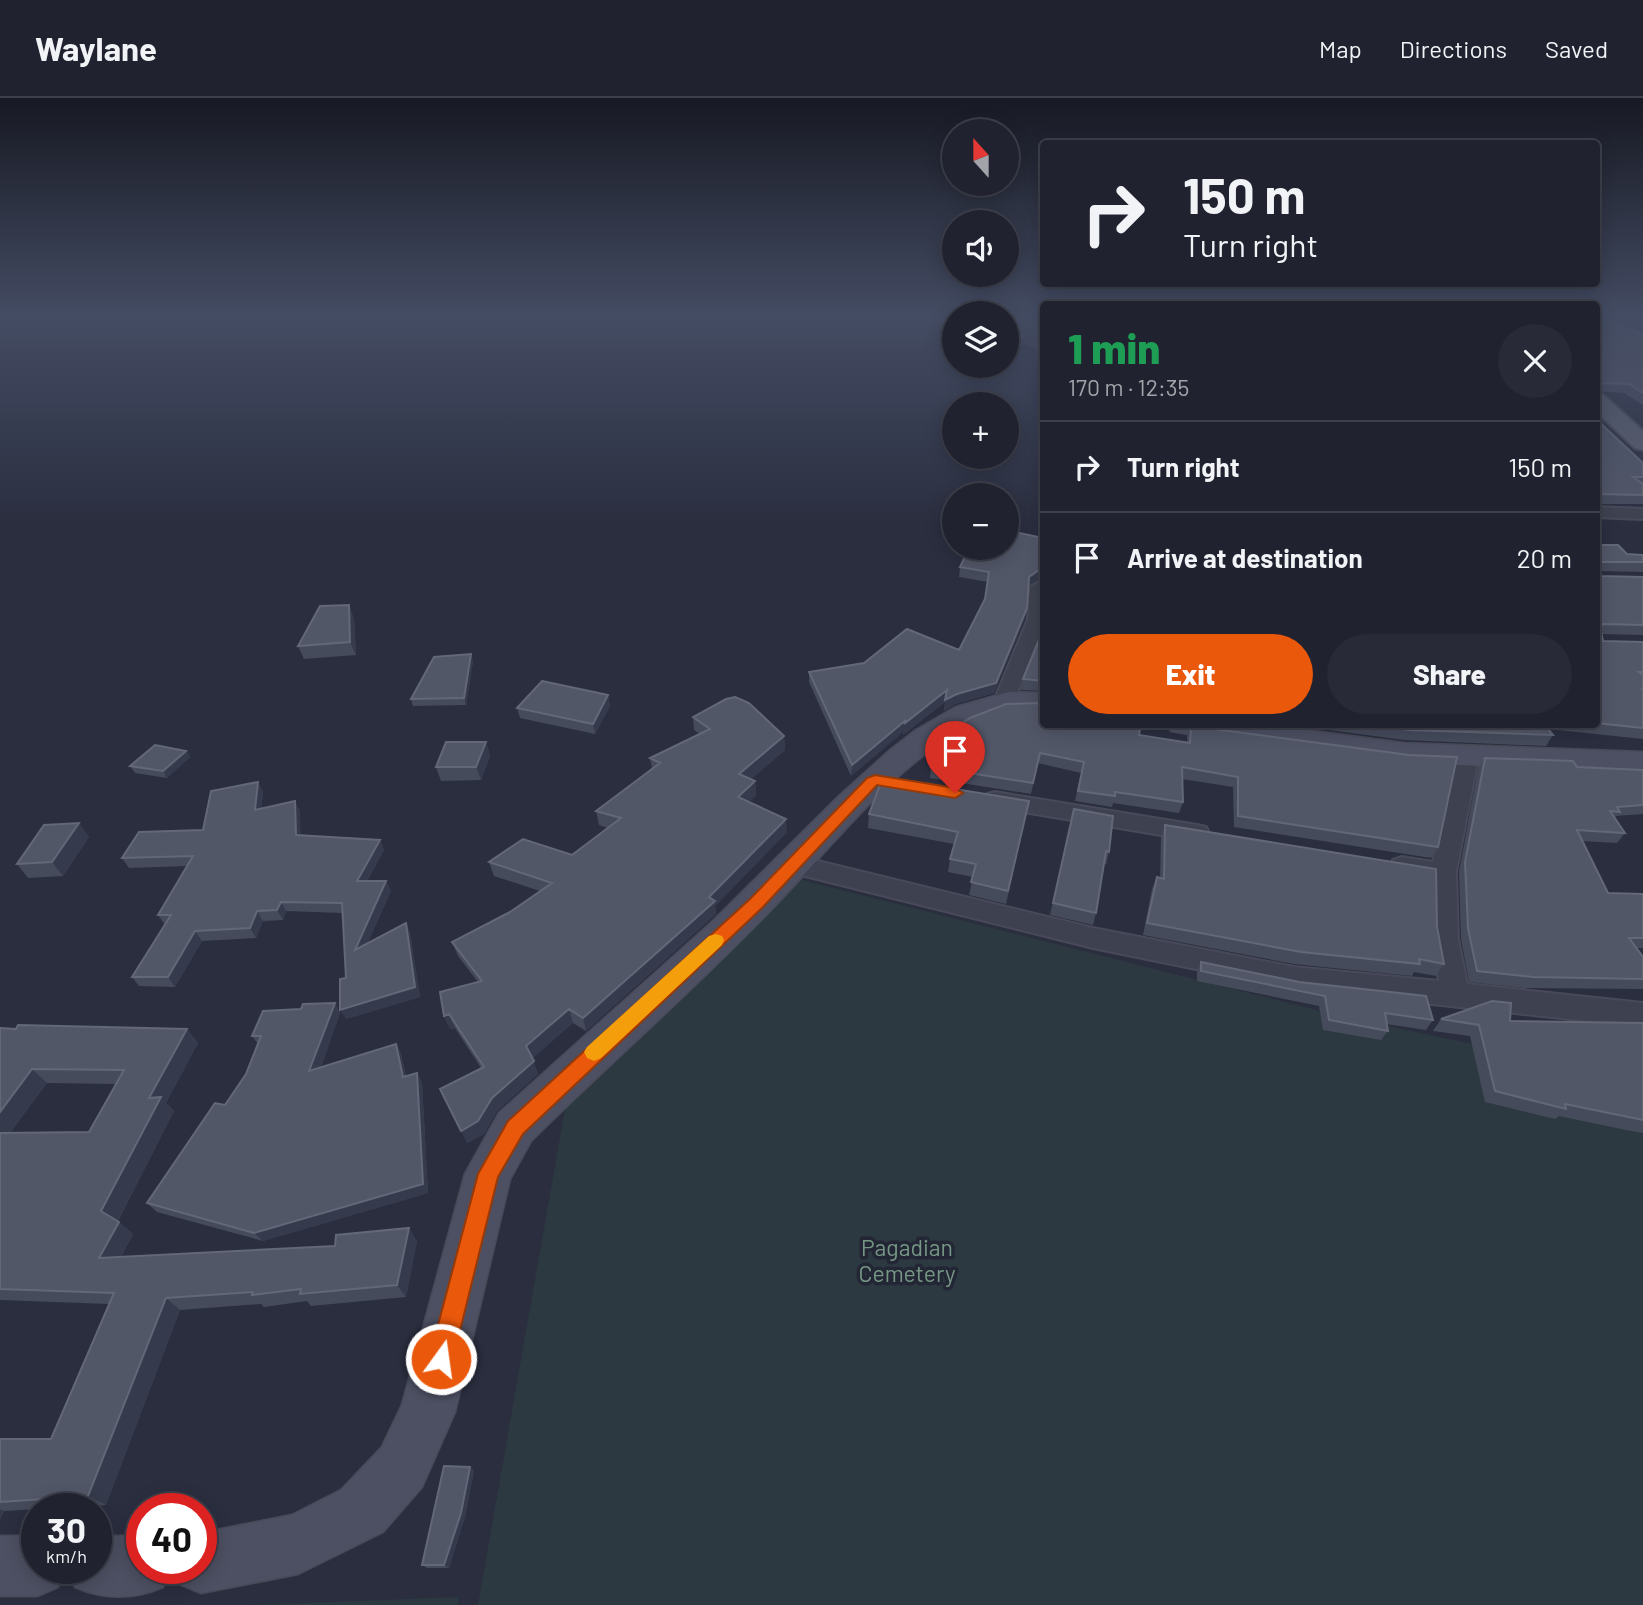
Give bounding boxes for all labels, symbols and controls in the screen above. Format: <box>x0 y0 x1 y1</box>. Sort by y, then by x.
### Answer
text: Waylane <box>35 28 157 68</box>
text: Map <box>1319 34 1362 63</box>
text: Directions <box>1400 34 1507 63</box>
text: Saved <box>1545 34 1608 63</box>
north arrow <box>942 119 1018 196</box>
map controls <box>942 119 1019 560</box>
text: 150 m <box>1183 165 1305 224</box>
icon: right <box>1068 168 1159 259</box>
button: sound <box>942 210 1019 287</box>
text: Turn right <box>1183 225 1318 263</box>
button: layers <box>942 301 1019 378</box>
text: 1 min <box>1068 322 1160 372</box>
button: close <box>1498 324 1572 398</box>
text: 170 m · 12:35 <box>1068 373 1189 401</box>
button: + <box>942 392 1019 469</box>
icon: right <box>1068 448 1106 486</box>
text: Turn right <box>1127 451 1240 482</box>
text: 150 m <box>1508 451 1572 482</box>
button: − <box>942 483 1019 560</box>
icon: arrive <box>1068 539 1106 577</box>
text: Arrive at destination <box>1127 542 1363 573</box>
text: 20 m <box>1517 542 1572 573</box>
button: Exit <box>1068 634 1313 714</box>
button: Share <box>1327 634 1572 714</box>
pin <box>925 721 985 793</box>
icon: arrive <box>936 732 974 770</box>
park label: Pagadian Cemetery <box>858 1233 956 1287</box>
position arrow <box>404 1322 478 1396</box>
speed limit sign: 40 <box>126 1493 217 1584</box>
text: 30 <box>47 1508 86 1550</box>
text: km/h <box>46 1545 87 1567</box>

